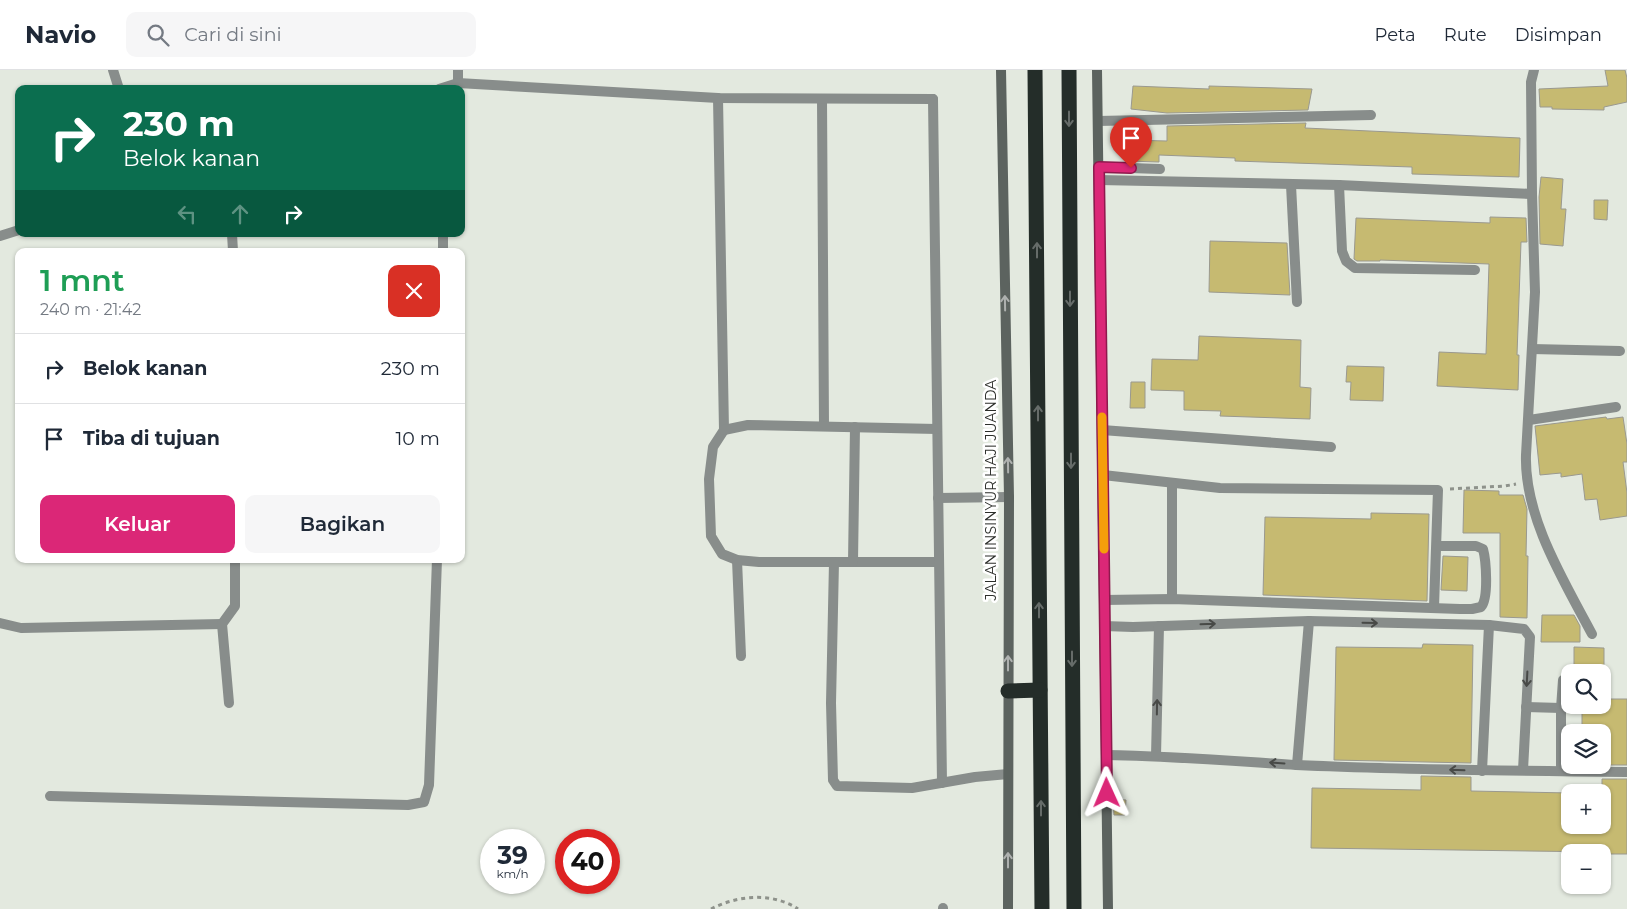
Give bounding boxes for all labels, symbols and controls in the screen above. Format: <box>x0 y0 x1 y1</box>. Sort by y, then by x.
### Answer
search box <box>126 12 476 57</box>
text: Navio <box>25 20 96 49</box>
icon: search <box>144 21 172 49</box>
text: Cari di sini <box>184 23 282 46</box>
text: Peta <box>1375 24 1416 46</box>
text: Rute <box>1444 24 1487 46</box>
text: Disimpan <box>1515 24 1602 46</box>
text: 230 m <box>123 102 235 145</box>
icon: right <box>40 105 105 170</box>
one-way arrow <box>1065 110 1074 126</box>
pin <box>1110 117 1152 168</box>
icon: arrive <box>1117 124 1145 152</box>
text: Belok kanan <box>123 145 260 172</box>
icon: left <box>173 200 201 228</box>
icon: ahead <box>226 200 254 228</box>
icon: right <box>279 200 307 228</box>
one-way arrow <box>1032 243 1042 259</box>
text: 1 mnt <box>40 262 125 299</box>
button: close <box>388 265 440 317</box>
one-way arrow <box>1065 290 1075 306</box>
one-way arrow <box>1000 295 1010 312</box>
text: 240 m · 21:42 <box>40 300 141 319</box>
icon: right <box>40 355 68 383</box>
text: Belok kanan <box>83 357 207 380</box>
text: 230 m <box>381 357 440 380</box>
street label: JALAN INSINYUR HAJI JUANDA <box>982 379 1000 601</box>
one-way arrow <box>1033 405 1043 422</box>
icon: arrive <box>40 425 68 453</box>
text: Tiba di tujuan <box>83 427 220 450</box>
text: 10 m <box>395 427 440 450</box>
one-way arrow <box>1066 452 1076 469</box>
one-way arrow <box>1003 458 1013 474</box>
button: Keluar <box>40 495 235 553</box>
button: Bagikan <box>245 495 440 553</box>
one-way arrow <box>1034 603 1044 619</box>
one-way arrow <box>1362 618 1378 627</box>
one-way arrow <box>1200 620 1216 629</box>
one-way arrow <box>1068 650 1077 666</box>
one-way arrow <box>1003 655 1013 672</box>
map controls <box>1561 664 1611 894</box>
button: search <box>1561 664 1611 714</box>
one-way arrow <box>1523 670 1532 686</box>
one-way arrow <box>1153 699 1162 715</box>
button: layers <box>1561 724 1611 774</box>
one-way arrow <box>1269 759 1285 768</box>
one-way arrow <box>1449 765 1466 775</box>
position arrow <box>1080 766 1132 818</box>
button: + <box>1561 784 1611 834</box>
one-way arrow <box>1036 800 1046 816</box>
speed limit sign: 40 <box>555 829 620 894</box>
text: 39 <box>497 840 528 870</box>
button: − <box>1561 844 1611 894</box>
one-way arrow <box>1003 853 1013 869</box>
text: km/h <box>496 866 529 881</box>

